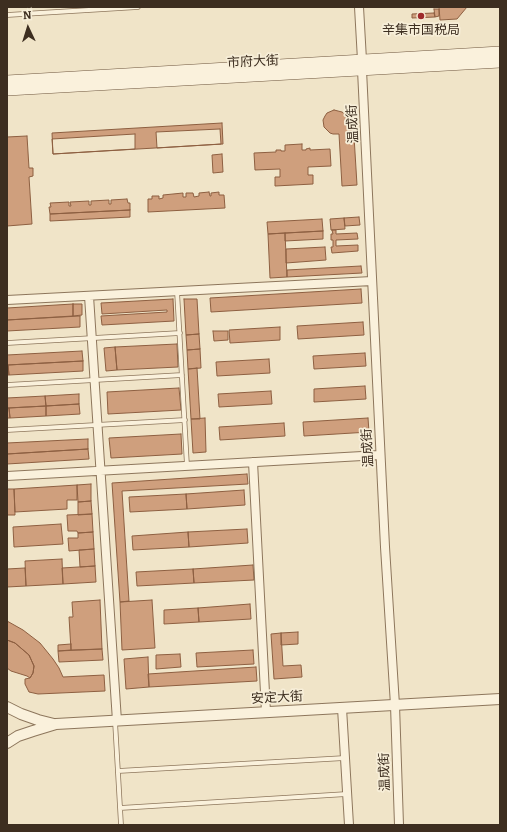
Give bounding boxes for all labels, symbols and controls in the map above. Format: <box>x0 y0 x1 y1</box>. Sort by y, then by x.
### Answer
north arrow <box>8 8 48 48</box>
text: N <box>22 9 32 22</box>
marker: 辛集市国税局 <box>416 11 426 21</box>
place label: 辛集市国税局 <box>382 22 460 38</box>
street label: 市府大街 <box>227 53 279 71</box>
street label: 温成街 <box>344 104 362 144</box>
street label: 温成街 <box>359 428 377 468</box>
street label: 安定大街 <box>251 689 303 707</box>
street label: 温成街 <box>377 752 393 792</box>

